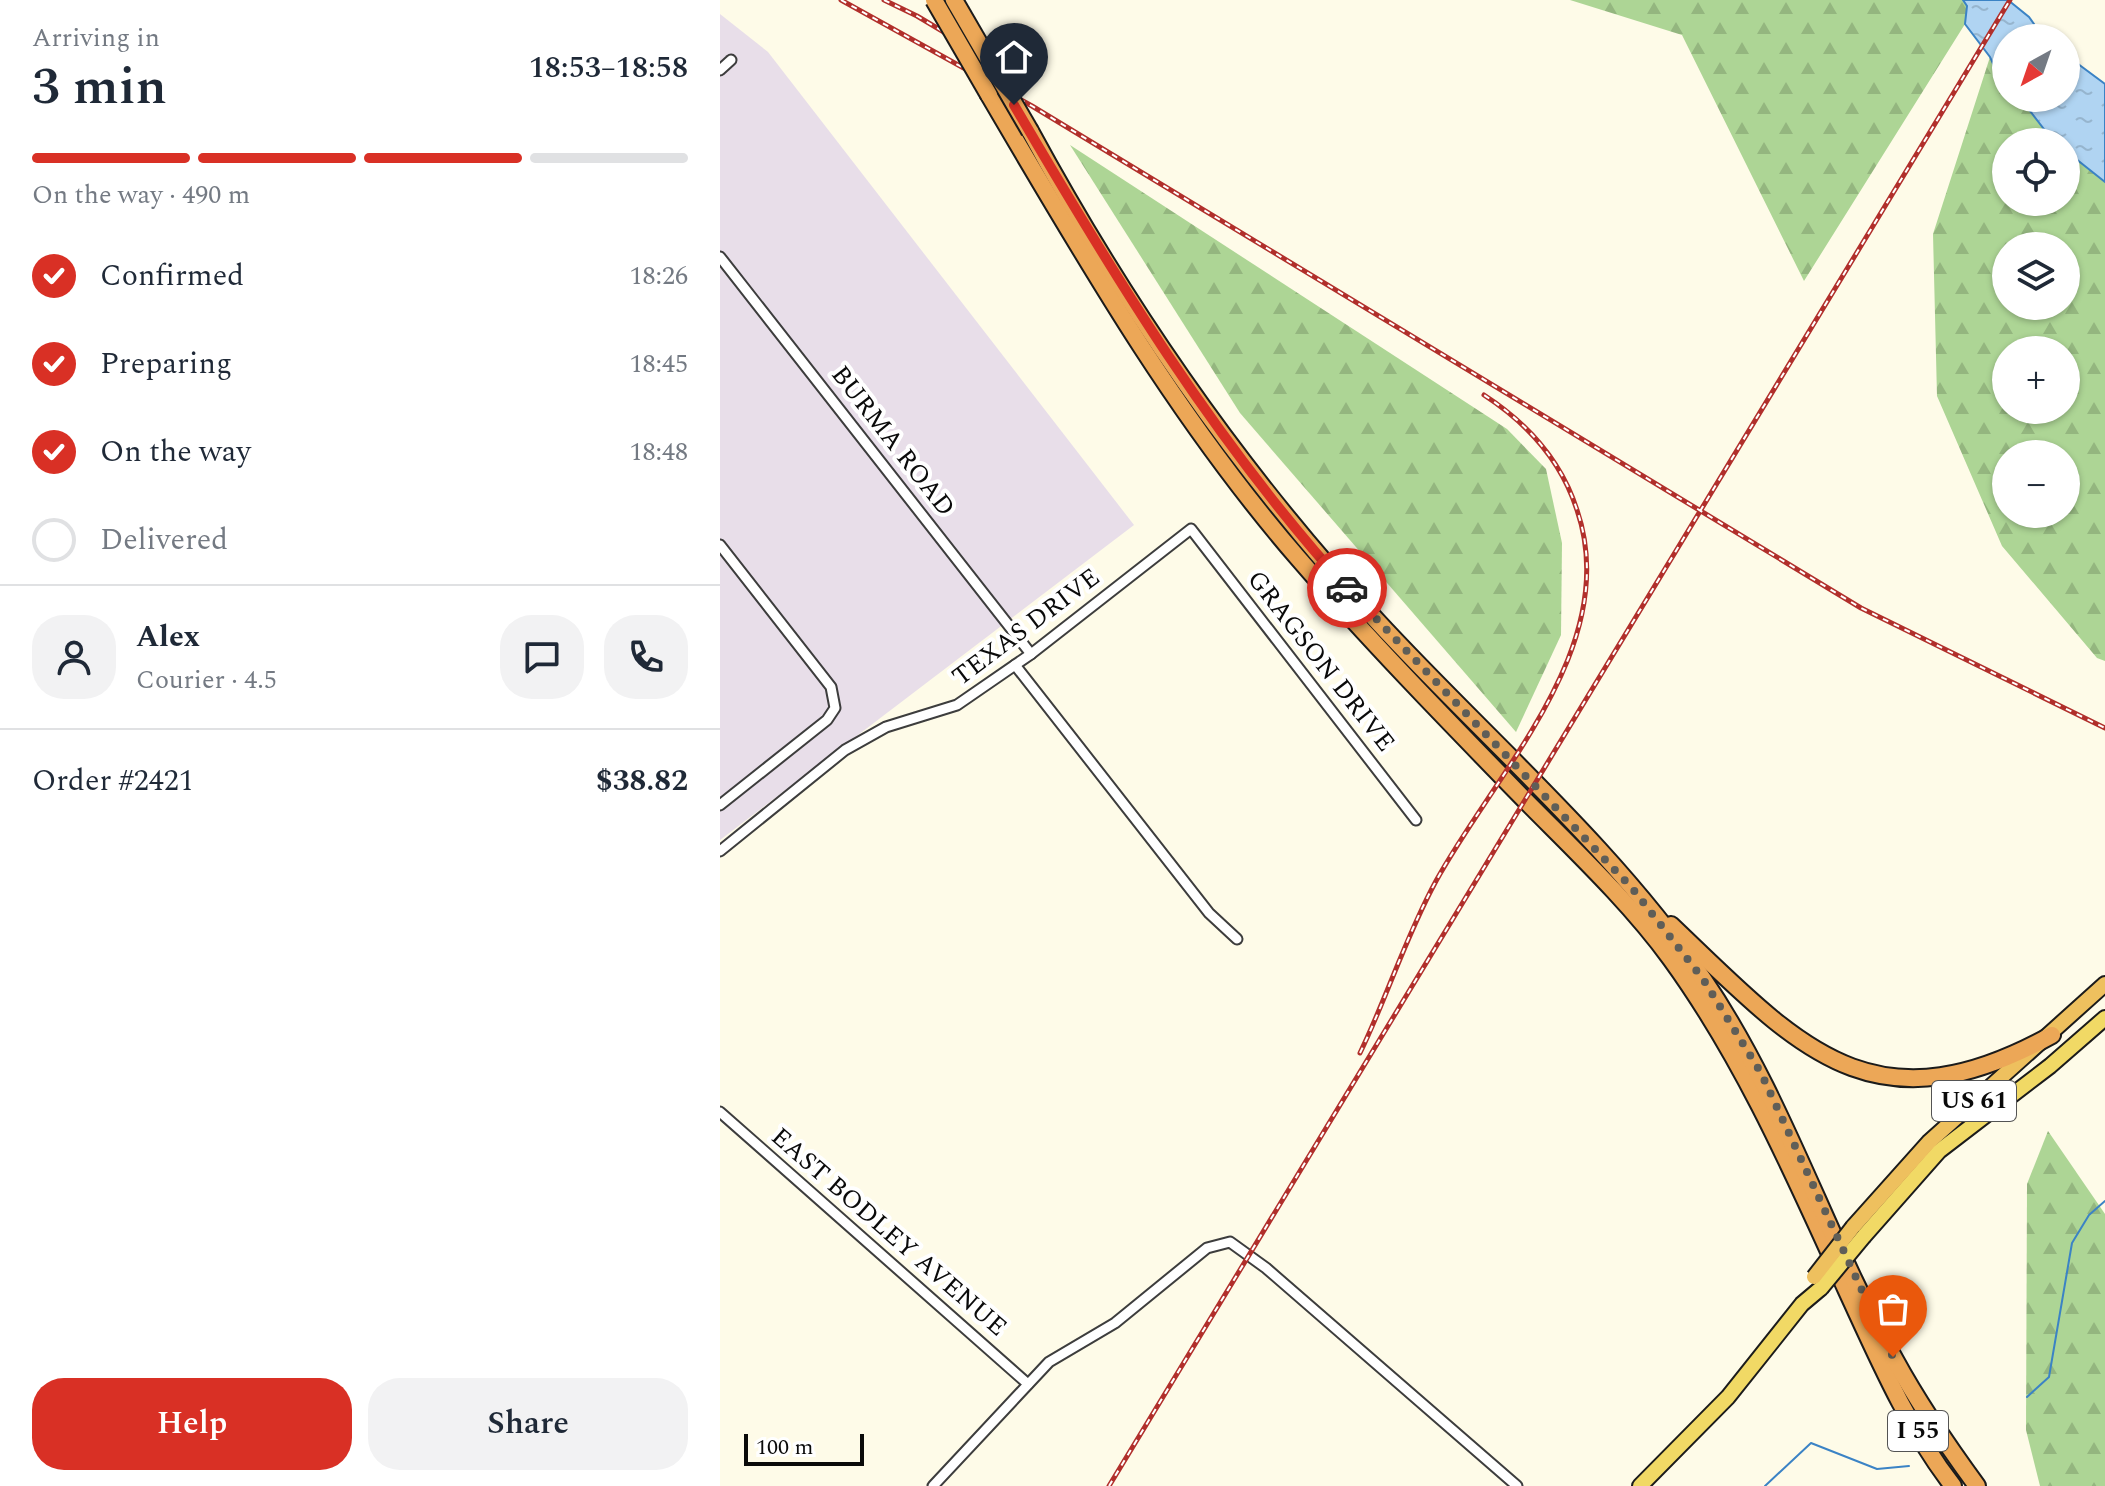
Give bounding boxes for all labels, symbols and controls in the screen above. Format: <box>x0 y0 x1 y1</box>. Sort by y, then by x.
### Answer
text: Arriving in <box>32 18 160 58</box>
pin <box>980 23 1048 105</box>
north arrow <box>1992 24 2080 112</box>
map controls <box>1992 24 2080 528</box>
icon: home <box>992 35 1036 79</box>
text: 18:53–18:58 <box>529 45 688 91</box>
text: 3 min <box>32 48 167 127</box>
button: locate <box>1992 128 2080 216</box>
text: On the way · 490 m <box>32 175 250 215</box>
button: layers <box>1992 232 2080 320</box>
text: Confirmed <box>100 253 244 299</box>
icon: check <box>32 254 76 298</box>
text: 18:26 <box>629 256 688 296</box>
button: + <box>1992 336 2080 424</box>
text: Preparing <box>100 341 232 387</box>
icon: check <box>32 342 76 386</box>
text: 18:45 <box>629 344 688 384</box>
street label: BURMA ROAD <box>821 357 965 525</box>
text: On the way <box>100 429 251 475</box>
icon: check <box>32 430 76 474</box>
text: 18:48 <box>629 432 688 472</box>
button: − <box>1992 440 2080 528</box>
text: Delivered <box>100 517 228 563</box>
courier <box>1307 548 1387 628</box>
street label: TEXAS DRIVE <box>943 558 1109 696</box>
street label: GRAGSON DRIVE <box>1237 561 1405 761</box>
icon: car <box>1325 566 1369 610</box>
text: Alex <box>136 614 200 660</box>
button: person <box>32 615 116 699</box>
button: chat <box>500 615 584 699</box>
button: phone <box>604 615 688 699</box>
text: Courier · 4.5 <box>136 660 277 700</box>
text: Order #2421 <box>32 758 194 804</box>
text: $38.82 <box>596 758 688 804</box>
road number: US 61 <box>1932 1081 2016 1121</box>
street label: EAST BODLEY AVENUE <box>762 1118 1016 1346</box>
pin <box>1859 1275 1927 1357</box>
icon: bag <box>1871 1287 1915 1331</box>
button: Help <box>32 1378 352 1470</box>
button: Share <box>368 1378 688 1470</box>
road number: I 55 <box>1888 1411 1948 1451</box>
scale bar <box>744 1430 864 1466</box>
text: 100 m <box>756 1431 813 1464</box>

